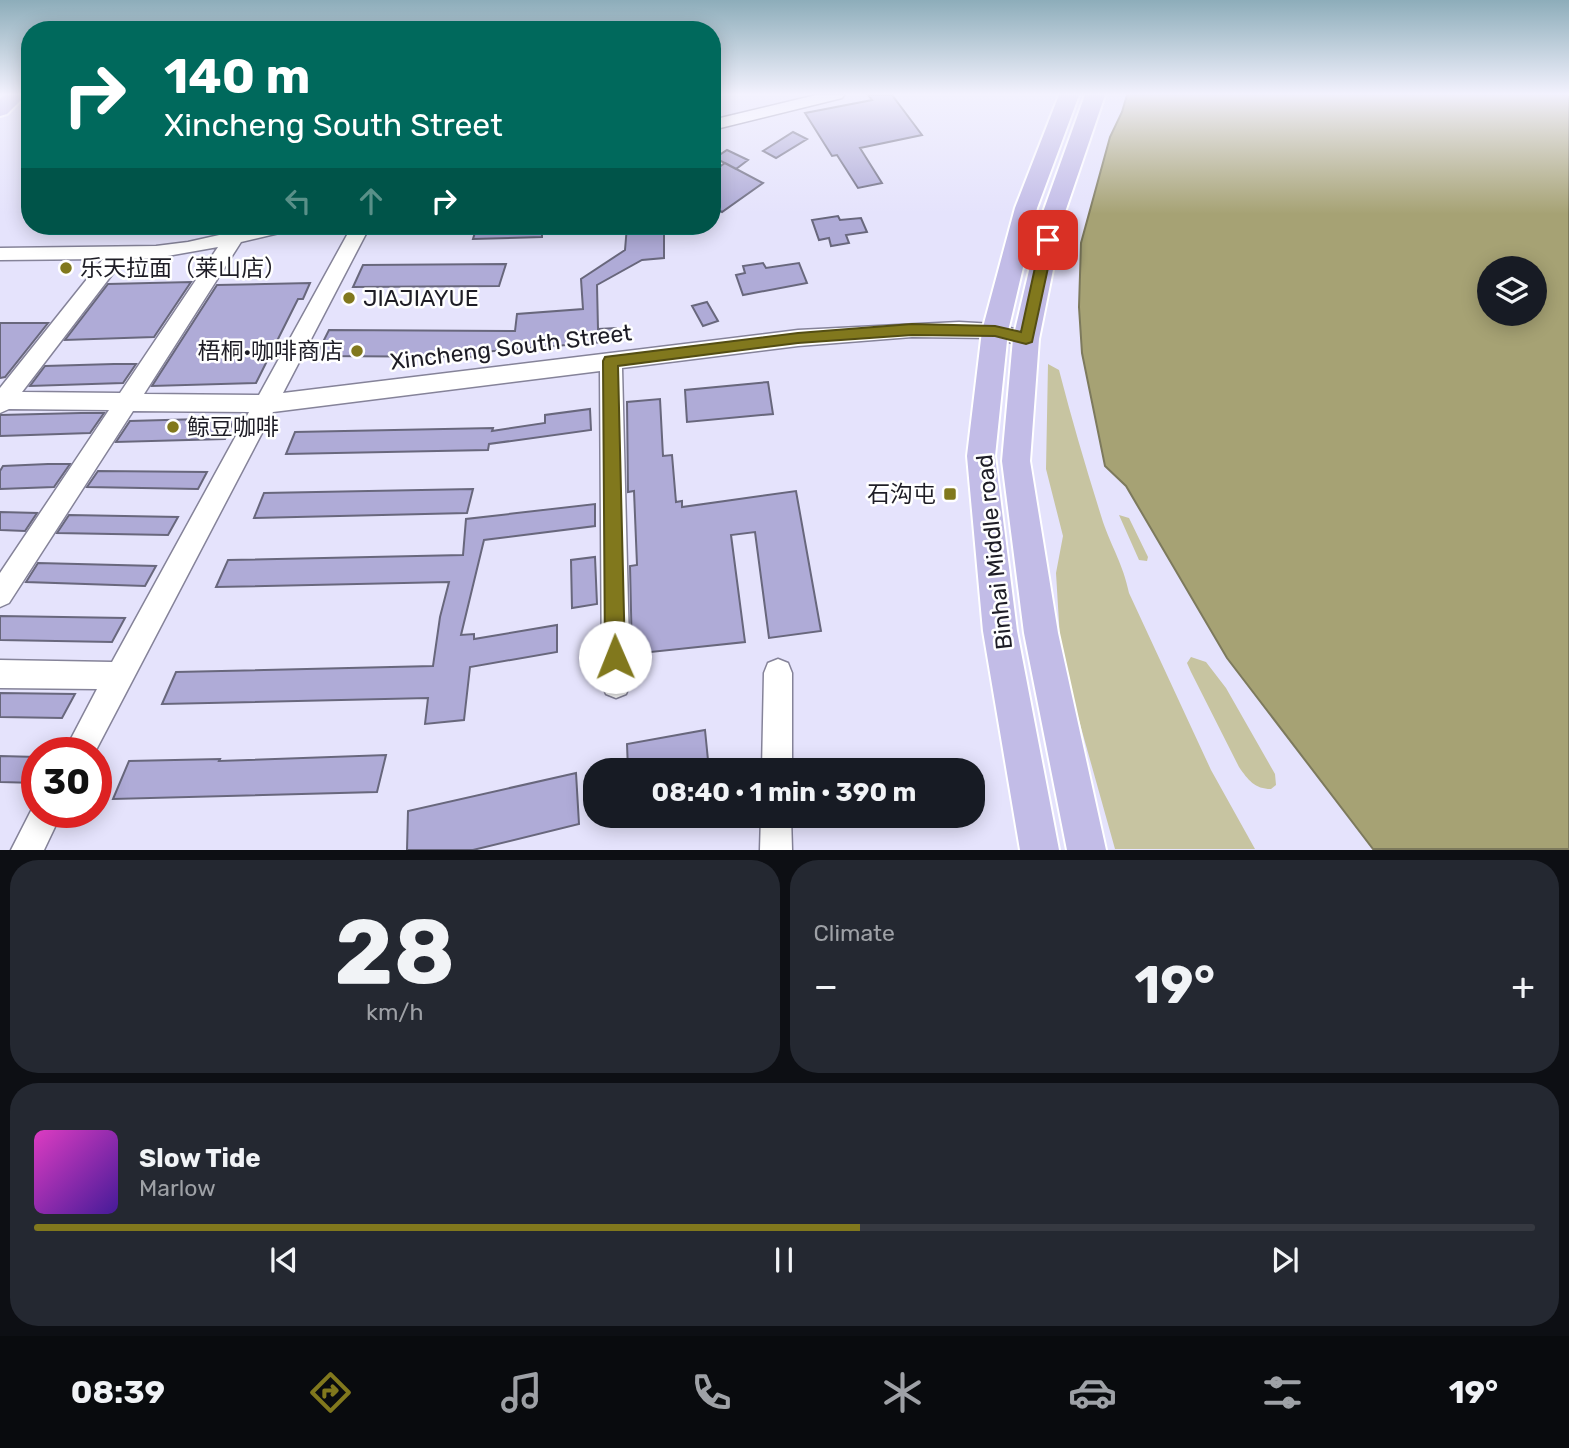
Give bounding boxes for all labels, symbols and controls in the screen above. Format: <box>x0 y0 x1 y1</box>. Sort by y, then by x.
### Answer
text: 140 m <box>164 47 310 105</box>
icon: right <box>49 49 140 140</box>
text: Xincheng South Street <box>164 106 503 144</box>
icon: left <box>279 182 317 220</box>
icon: ahead <box>352 182 390 220</box>
icon: right <box>425 182 463 220</box>
pin <box>1018 210 1078 270</box>
icon: arrive <box>1029 221 1067 259</box>
place label: 乐天拉面（莱山店） <box>80 254 287 282</box>
map controls <box>1477 256 1547 326</box>
button: layers <box>1477 256 1547 326</box>
marker: 乐天拉面（莱山店） <box>58 260 74 276</box>
place label: JIAJIAYUE <box>363 284 479 312</box>
marker: JIAJIAYUE <box>341 290 357 306</box>
street label: Xincheng South Street <box>388 318 634 376</box>
place label: 梧桐·咖啡商店 <box>197 337 343 365</box>
marker: 梧桐·咖啡商店 <box>349 343 365 359</box>
place label: 鲸豆咖啡 <box>187 413 279 441</box>
marker: 鲸豆咖啡 <box>165 419 181 435</box>
street label: Binhai Middle road <box>970 453 1018 651</box>
place label: 石沟屯 <box>867 480 936 508</box>
marker: 石沟屯 <box>942 486 958 502</box>
position arrow <box>578 620 652 694</box>
speed limit sign: 30 <box>21 737 112 828</box>
text: 08:40 · 1 min · 390 m <box>652 777 916 808</box>
text: 28 <box>334 898 455 1006</box>
text: Climate <box>814 919 895 947</box>
text: 19° <box>1134 954 1215 1016</box>
text: − <box>814 963 838 1009</box>
text: + <box>1511 963 1535 1009</box>
text: km/h <box>366 998 423 1026</box>
text: Slow Tide <box>139 1143 261 1174</box>
text: Marlow <box>139 1174 216 1202</box>
icon: previous <box>265 1241 303 1279</box>
icon: pause <box>765 1241 803 1279</box>
icon: next <box>1266 1241 1304 1279</box>
icon: directions <box>306 1368 355 1417</box>
icon: music <box>497 1368 546 1417</box>
icon: phone <box>687 1368 736 1417</box>
icon: climate <box>878 1368 927 1417</box>
icon: car <box>1068 1368 1117 1417</box>
icon: filters <box>1258 1368 1307 1417</box>
text: 08:39 <box>71 1373 165 1411</box>
text: 19° <box>1449 1373 1498 1411</box>

